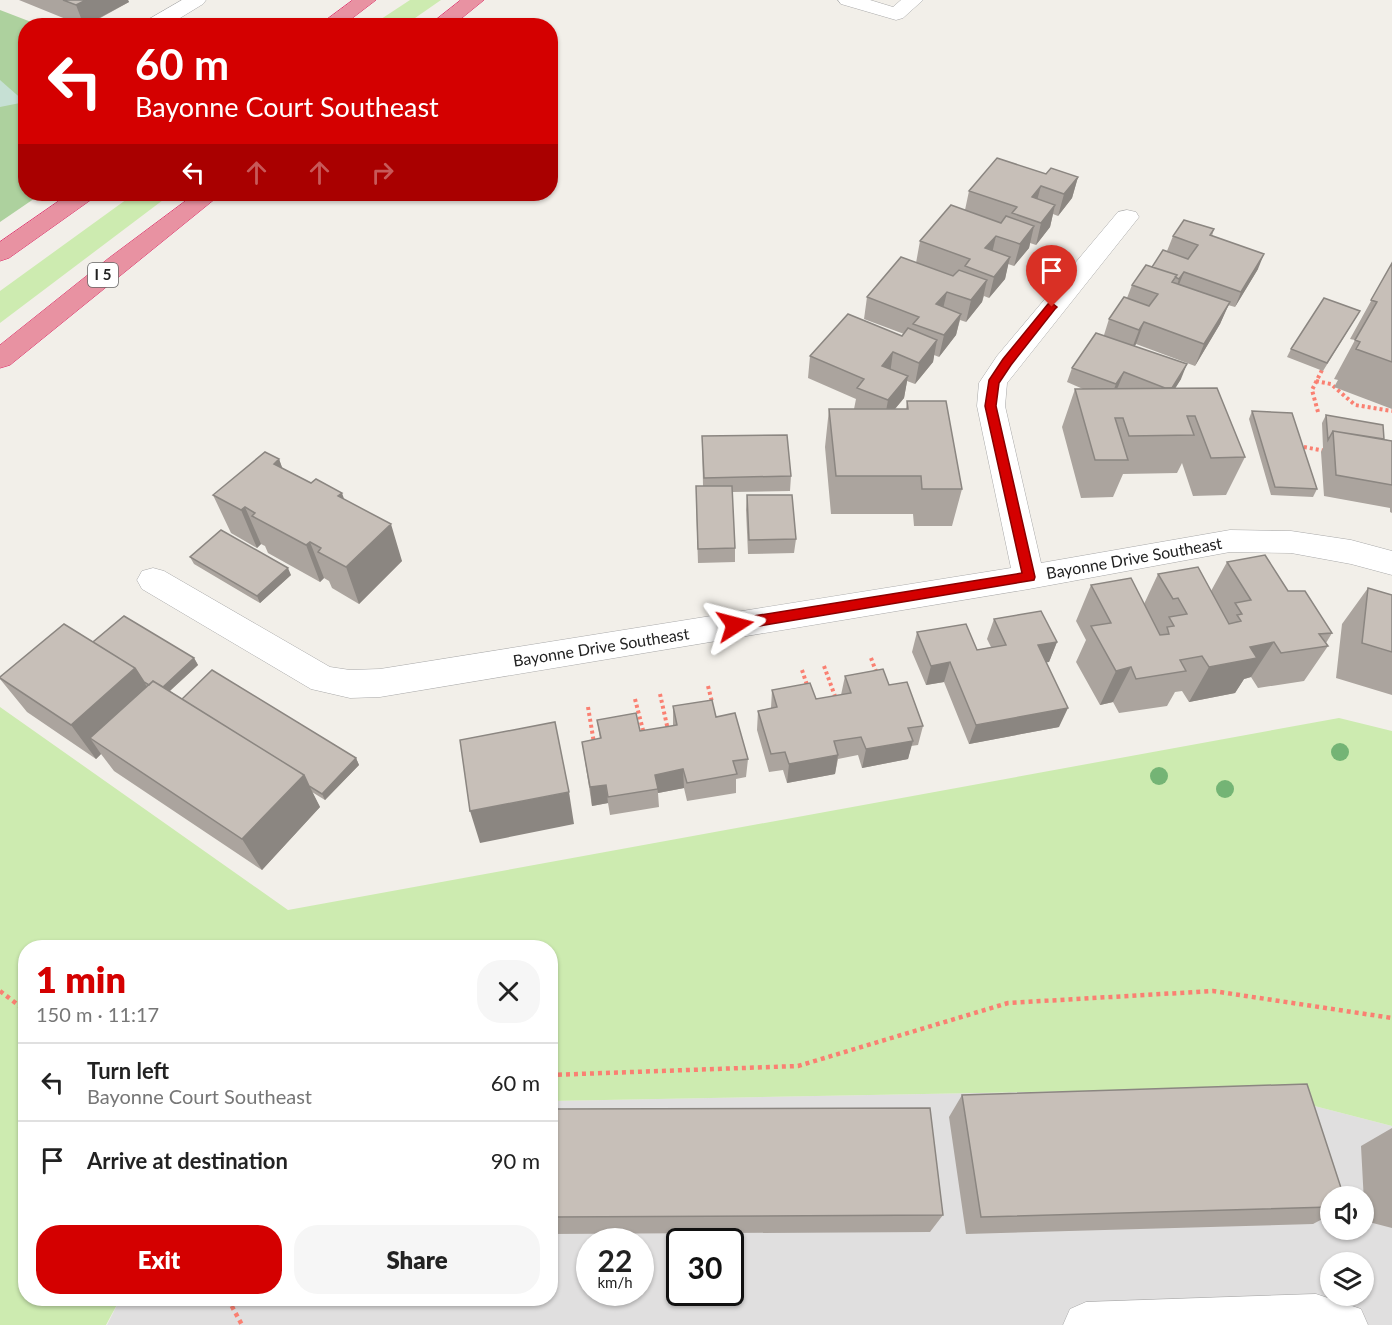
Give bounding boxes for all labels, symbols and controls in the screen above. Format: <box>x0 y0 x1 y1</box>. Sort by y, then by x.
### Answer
text: 60 m <box>135 39 229 89</box>
icon: left <box>36 42 114 120</box>
text: Bayonne Court Southeast <box>135 90 439 123</box>
icon: left <box>177 156 210 189</box>
icon: ahead <box>240 156 273 189</box>
icon: ahead <box>303 156 336 189</box>
icon: right <box>366 156 399 189</box>
pin <box>1026 245 1077 307</box>
icon: arrive <box>1035 254 1068 287</box>
road number: I 5 <box>88 263 118 287</box>
street label: Bayonne Drive Southeast <box>1045 533 1224 582</box>
position arrow <box>703 593 767 657</box>
street label: Bayonne Drive Southeast <box>512 623 691 670</box>
text: 1 min <box>36 957 126 1001</box>
button: close <box>477 960 540 1023</box>
text: 150 m · 11:17 <box>36 1002 159 1026</box>
text: Turn left <box>87 1057 169 1084</box>
icon: left <box>36 1066 69 1099</box>
text: 60 m <box>491 1069 540 1096</box>
text: Bayonne Court Southeast <box>87 1084 312 1108</box>
icon: arrive <box>36 1144 69 1177</box>
text: Arrive at destination <box>87 1147 288 1174</box>
text: 90 m <box>491 1147 540 1174</box>
map controls <box>1320 1186 1374 1306</box>
button: sound <box>1320 1186 1374 1240</box>
button: Exit <box>36 1225 282 1294</box>
button: Share <box>294 1225 540 1294</box>
speed limit sign: 30 <box>666 1228 744 1306</box>
text: 22 <box>598 1242 632 1278</box>
button: layers <box>1320 1252 1374 1306</box>
text: km/h <box>597 1273 633 1291</box>

